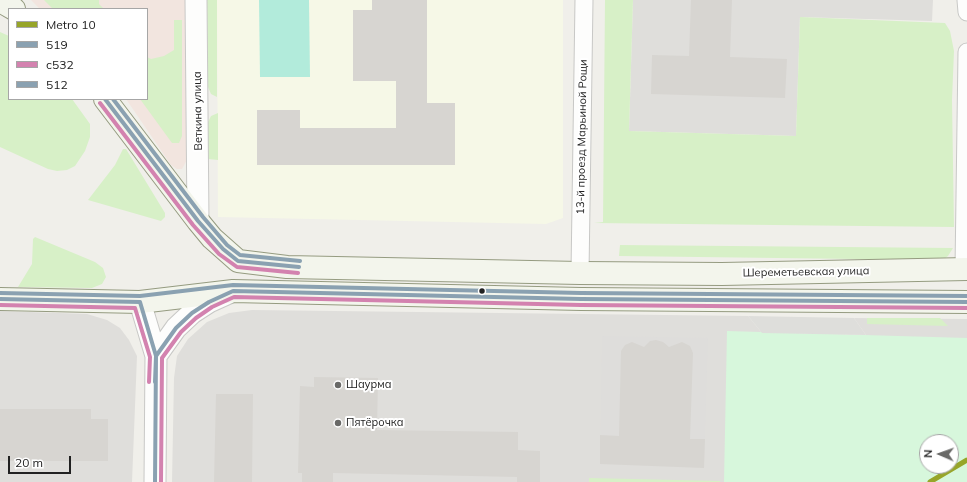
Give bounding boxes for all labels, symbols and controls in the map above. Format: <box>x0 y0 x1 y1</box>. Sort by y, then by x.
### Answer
legend <box>8 8 148 100</box>
text: Metro 10 <box>46 17 96 32</box>
text: 519 <box>46 37 68 52</box>
text: с532 <box>46 57 74 72</box>
street label: 13-й проезд Марьиной Рощи <box>574 59 590 215</box>
street label: Веткина улица <box>191 71 205 151</box>
text: 512 <box>46 77 68 92</box>
street label: Шереметьевская улица <box>743 264 869 280</box>
unlabelled marker <box>477 286 487 296</box>
place label: Шаурма <box>346 378 391 392</box>
marker: Шаурма <box>333 380 343 390</box>
place label: Пятёрочка <box>346 416 403 430</box>
marker: Пятёрочка <box>333 418 343 428</box>
north arrow <box>919 434 959 474</box>
scale bar <box>10 448 73 474</box>
text: N <box>921 449 935 458</box>
text: 20 m <box>15 455 43 470</box>

